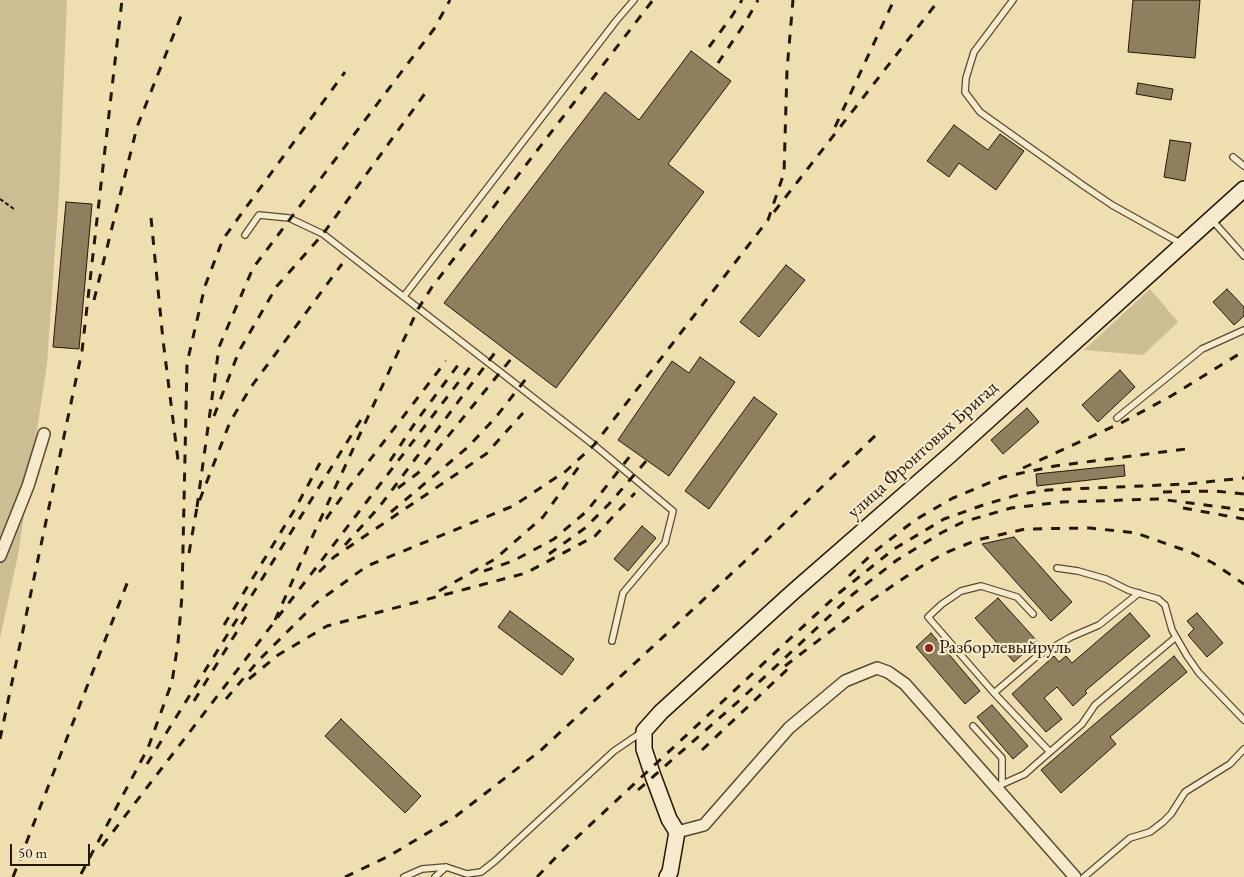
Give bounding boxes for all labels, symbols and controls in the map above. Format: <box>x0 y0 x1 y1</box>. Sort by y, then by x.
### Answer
street label: улица Фронтовых Бригад <box>843 376 1003 524</box>
place label: Разборлевыйруль <box>939 637 1071 659</box>
marker: Разборлевыйруль <box>923 642 935 654</box>
scale bar <box>12 834 92 866</box>
text: 50 m <box>18 843 47 862</box>

